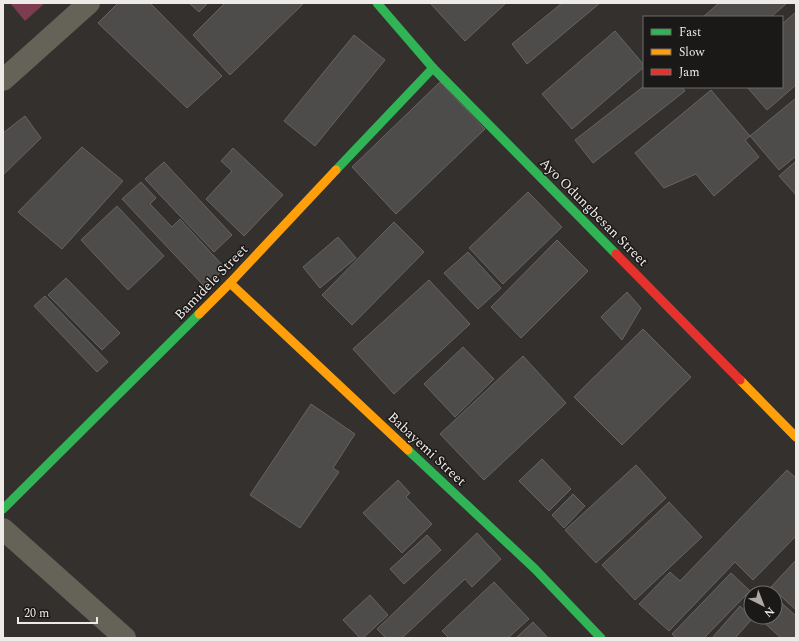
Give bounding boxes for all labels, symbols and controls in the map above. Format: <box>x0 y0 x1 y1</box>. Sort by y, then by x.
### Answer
legend <box>643 16 783 88</box>
text: Fast <box>679 23 701 42</box>
text: Slow <box>679 43 705 62</box>
text: Jam <box>679 63 700 82</box>
street label: Ayo Odungbesan Street <box>535 153 653 271</box>
street label: Bamidele Street <box>169 239 253 325</box>
street label: Babayemi Street <box>383 407 471 491</box>
north arrow <box>743 585 783 625</box>
scale bar <box>18 599 97 625</box>
text: N <box>760 603 778 621</box>
text: 20 m <box>24 604 49 623</box>

